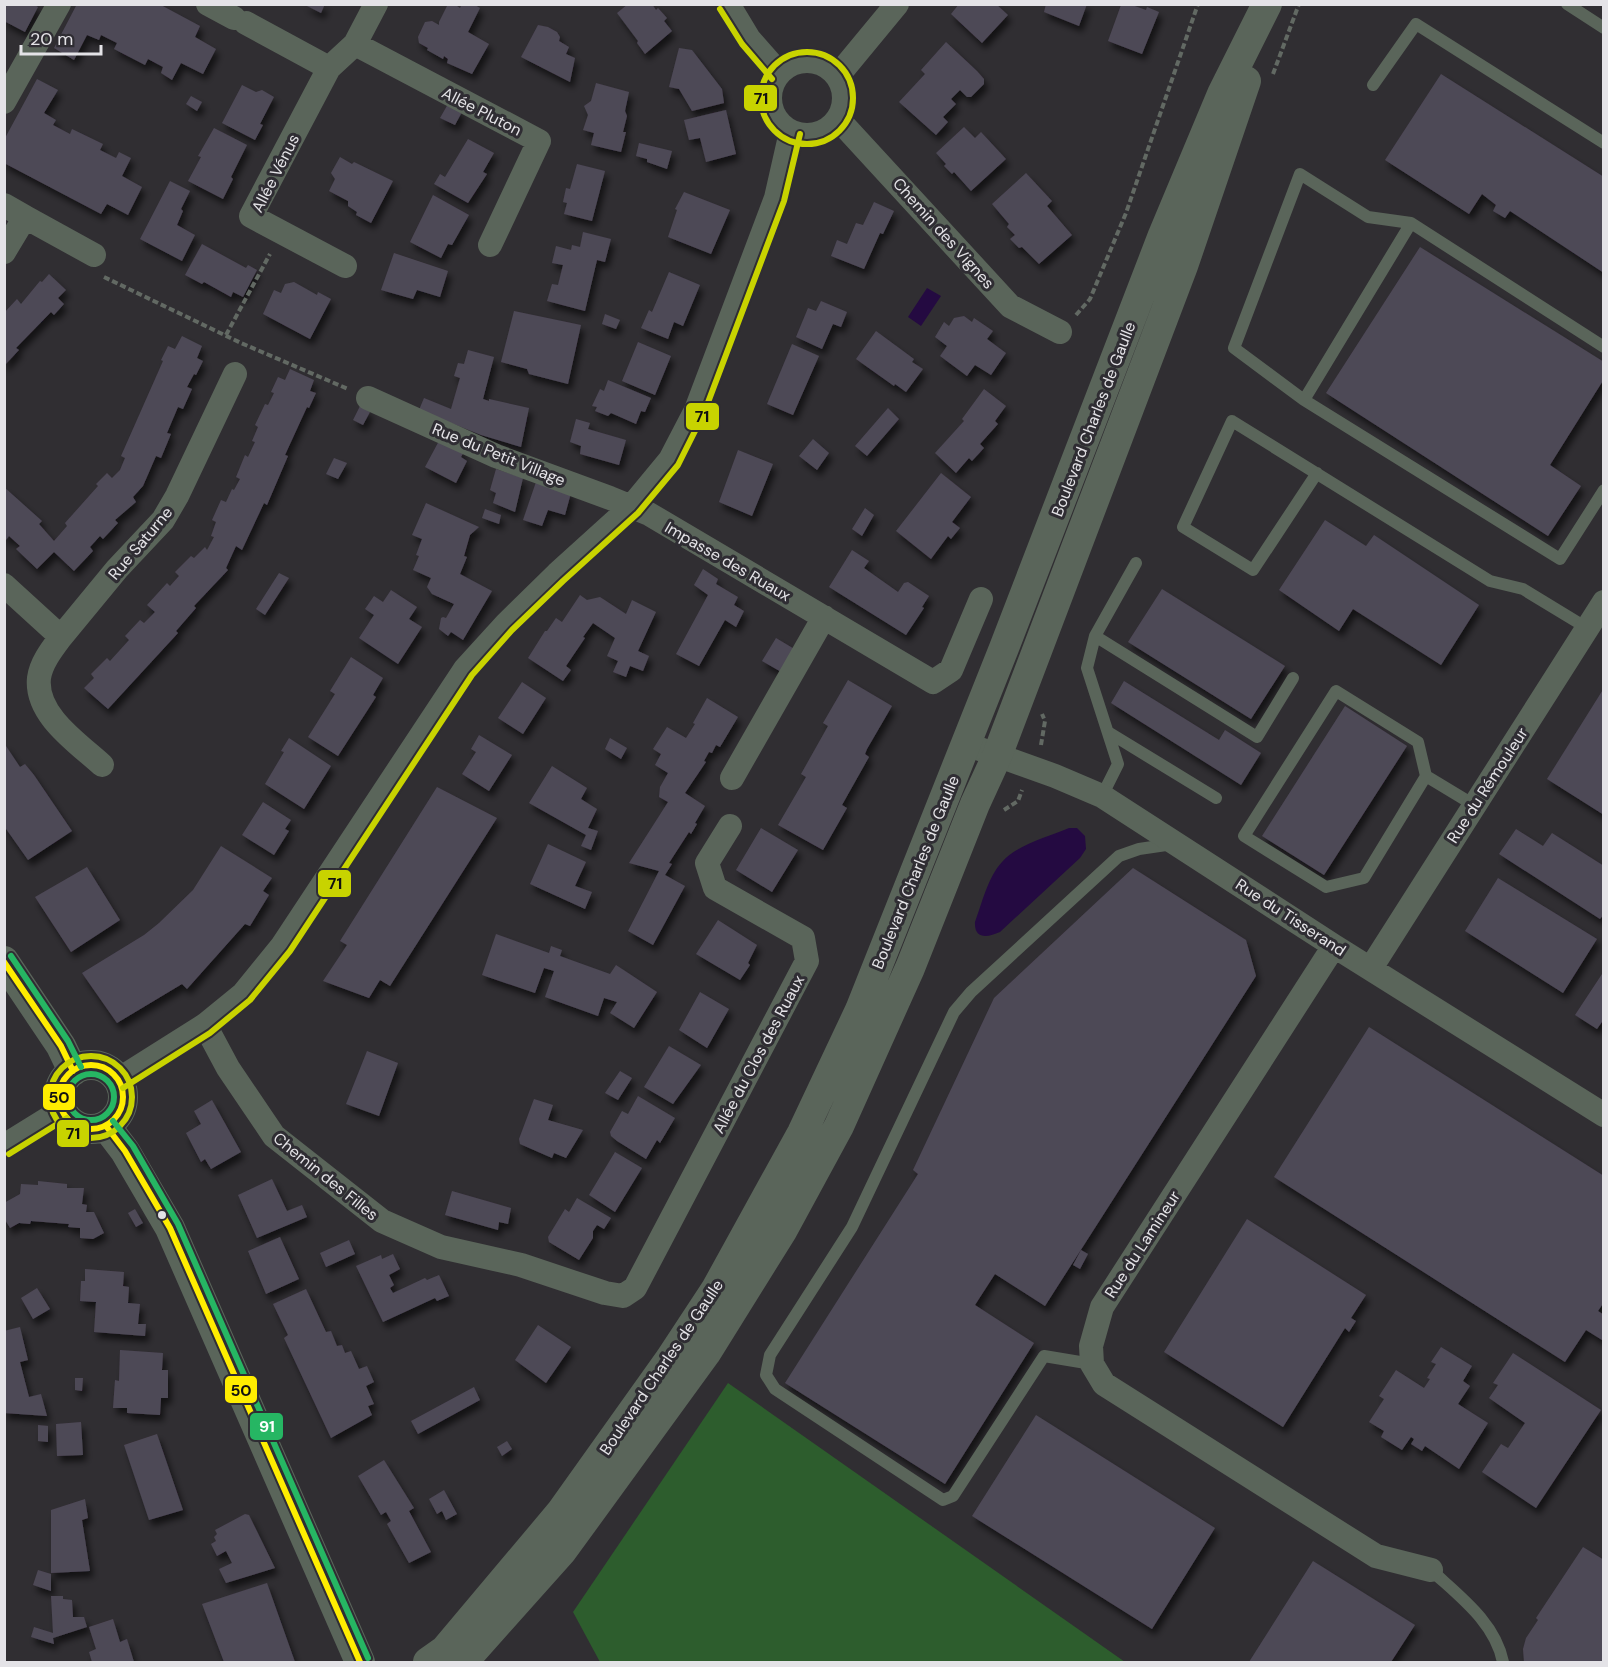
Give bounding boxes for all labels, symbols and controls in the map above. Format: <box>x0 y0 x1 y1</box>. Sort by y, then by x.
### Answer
scale bar <box>21 18 100 56</box>
text: 20 m <box>30 27 73 51</box>
street label: Allée Pluton <box>438 82 525 141</box>
line badge: 71 <box>743 84 778 112</box>
text: 71 <box>754 88 768 109</box>
street label: Allée Vénus <box>247 130 304 216</box>
street label: Chemin des Vignes <box>888 173 999 293</box>
street label: Boulevard Charles de Gaulle <box>1047 319 1140 520</box>
line badge: 71 <box>685 402 720 431</box>
text: 71 <box>695 406 709 427</box>
street label: Rue du Petit Village <box>429 418 568 491</box>
street label: Rue Saturne <box>104 502 177 584</box>
street label: Impasse des Ruaux <box>661 517 795 606</box>
street label: Rue du Rémouleur <box>1442 723 1533 847</box>
street label: Boulevard Charles de Gaulle <box>867 772 964 972</box>
line badge: 71 <box>317 869 352 898</box>
text: 71 <box>328 873 342 894</box>
street label: Rue du Tisserand <box>1232 874 1350 961</box>
street label: Allée du Clos des Ruaux <box>708 971 809 1137</box>
line badge: 50 <box>42 1083 76 1111</box>
text: 50 <box>48 1087 70 1108</box>
line badge: 71 <box>56 1119 90 1148</box>
text: 71 <box>66 1123 80 1144</box>
street label: Chemin des Filles <box>269 1128 383 1225</box>
street label: Rue du Lamineur <box>1100 1186 1185 1302</box>
unlabelled marker <box>156 1209 168 1221</box>
street label: Boulevard Charles de Gaulle <box>595 1276 728 1459</box>
line badge: 50 <box>224 1375 258 1404</box>
text: 50 <box>230 1380 252 1401</box>
line badge: 91 <box>249 1412 284 1441</box>
text: 91 <box>259 1416 275 1437</box>

